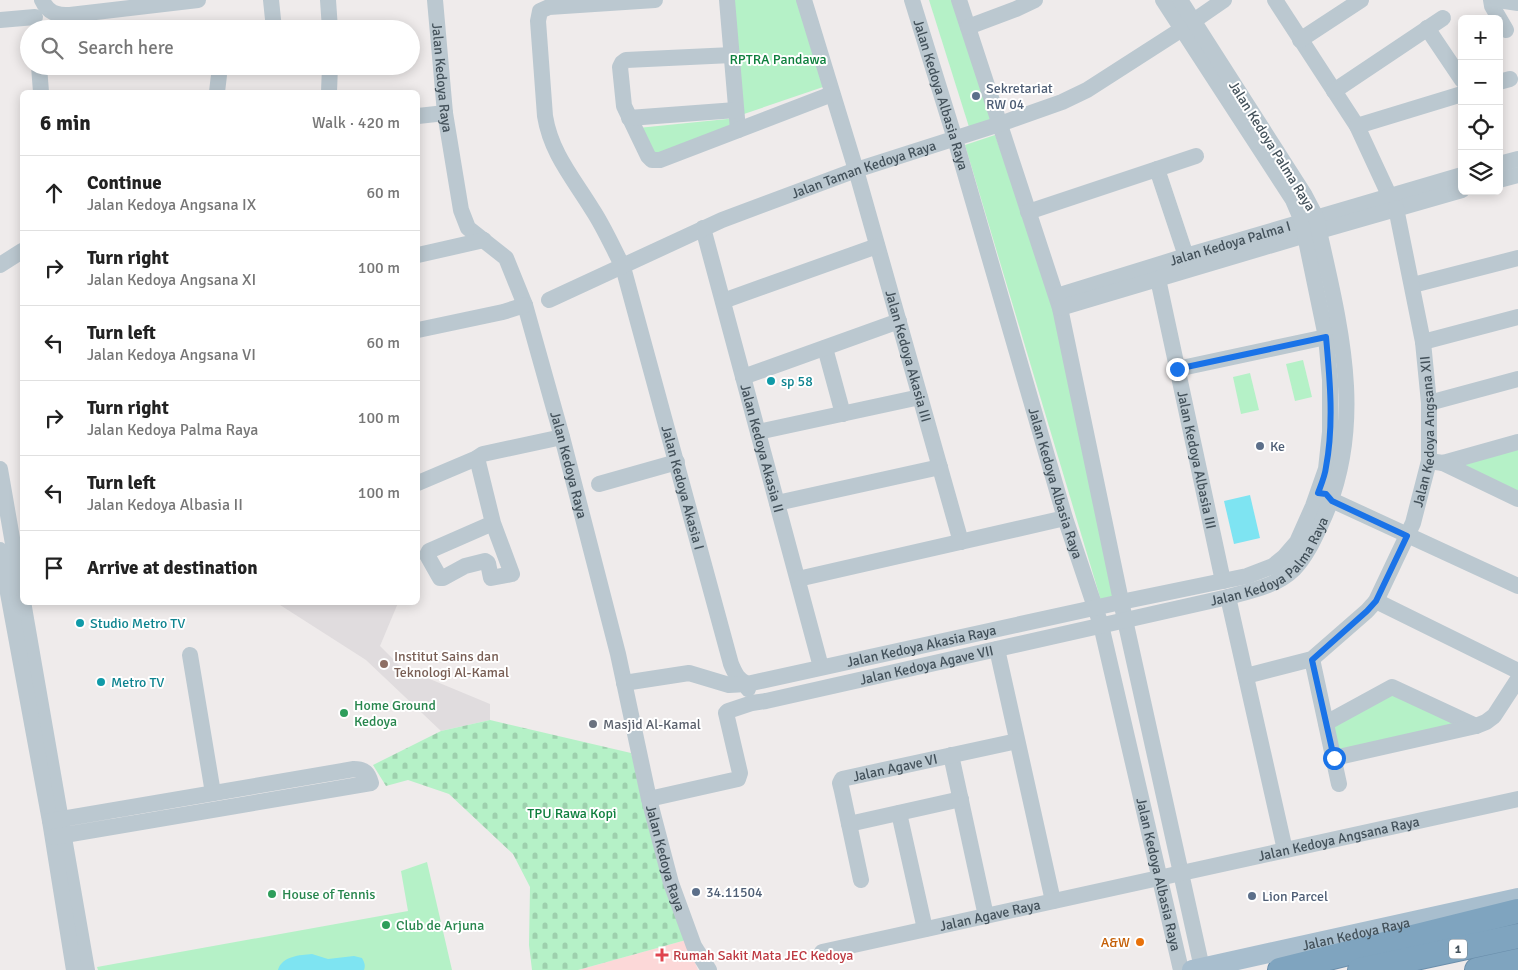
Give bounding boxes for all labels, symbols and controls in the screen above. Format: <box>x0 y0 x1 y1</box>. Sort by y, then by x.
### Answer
map controls <box>1458 15 1503 195</box>
button: + <box>1458 15 1503 60</box>
street label: Jalan Kedoya Albasia Raya <box>910 17 972 172</box>
search box <box>20 20 420 75</box>
street label: Jalan Kedoya Raya <box>429 22 457 134</box>
icon: search <box>38 34 66 62</box>
text: Search here <box>78 36 174 60</box>
park label: RPTRA Pandawa <box>729 51 827 68</box>
button: − <box>1458 60 1503 105</box>
street label: Jalan Kedoya Palma Raya <box>1225 78 1319 214</box>
place label: Sekretariat RW 04 <box>986 80 1053 113</box>
marker: Sekretariat RW 04 <box>970 90 982 102</box>
button: locate <box>1458 105 1503 150</box>
text: 6 min <box>40 110 91 136</box>
text: Walk · 420 m <box>312 113 400 133</box>
street label: Jalan Taman Kedoya Raya <box>789 137 938 202</box>
button: layers <box>1458 150 1503 195</box>
text: Continue <box>87 171 162 195</box>
icon: ahead <box>40 179 68 207</box>
text: 60 m <box>366 183 400 203</box>
text: Jalan Kedoya Angsana IX <box>87 195 256 215</box>
street label: Jalan Kedoya Palma I <box>1167 217 1293 269</box>
text: Turn right <box>87 246 169 270</box>
icon: right <box>40 254 68 282</box>
text: 100 m <box>358 258 400 278</box>
text: Jalan Kedoya Angsana XI <box>87 270 256 290</box>
street label: Jalan Kedoya Akasia III <box>882 288 935 424</box>
text: Turn left <box>87 321 156 345</box>
icon: left <box>40 329 68 357</box>
text: 60 m <box>366 333 400 353</box>
text: Jalan Kedoya Angsana VI <box>87 345 256 365</box>
street label: Jalan Kedoya Angsana XII <box>1409 355 1438 509</box>
route end <box>1166 358 1189 381</box>
place label: sp 58 <box>781 373 813 390</box>
marker: sp 58 <box>765 375 777 387</box>
street label: Jalan Kedoya Akasia II <box>737 382 788 514</box>
street label: Jalan Kedoya Albasia III <box>1174 389 1220 530</box>
text: Turn right <box>87 396 169 420</box>
icon: right <box>40 404 68 432</box>
street label: Jalan Kedoya Albasia Raya <box>1025 405 1087 561</box>
text: 100 m <box>358 408 400 428</box>
street label: Jalan Kedoya Raya <box>547 409 591 520</box>
text: Jalan Kedoya Palma Raya <box>87 420 258 440</box>
street label: Jalan Kedoya Akasia I <box>658 424 708 552</box>
place label: Ke <box>1270 438 1285 455</box>
marker: Ke <box>1254 440 1266 452</box>
text: Turn left <box>87 471 156 495</box>
icon: left <box>40 479 68 507</box>
text: 100 m <box>358 483 400 503</box>
text: Jalan Kedoya Albasia II <box>87 495 243 515</box>
street label: Jalan Kedoya Palma Raya <box>1208 514 1332 609</box>
icon: arrive <box>40 554 68 582</box>
text: Arrive at destination <box>87 556 258 580</box>
place label: Studio Metro TV <box>90 615 185 632</box>
marker: Studio Metro TV <box>74 617 86 629</box>
street label: Jalan Kedoya Akasia Raya <box>845 621 998 670</box>
street label: Jalan Kedoya Agave VII <box>858 642 995 688</box>
place label: Institut Sains dan Teknologi Al-Kamal <box>394 648 509 681</box>
marker: Institut Sains dan Teknologi Al-Kamal <box>378 658 390 670</box>
place label: Metro TV <box>111 674 164 691</box>
marker: Metro TV <box>95 676 107 688</box>
place label: Home Ground Kedoya <box>354 697 436 730</box>
marker: Home Ground Kedoya <box>338 707 350 719</box>
place label: Masjid Al-Kamal <box>603 716 701 733</box>
marker: Masjid Al-Kamal <box>587 718 599 730</box>
route start <box>1323 747 1346 770</box>
street label: Jalan Agave VI <box>851 750 939 785</box>
street label: Jalan Kedoya Albasia Raya <box>1133 796 1185 953</box>
street label: Jalan Kedoya Raya <box>642 803 689 914</box>
park label: TPU Rawa Kopi <box>527 805 617 822</box>
street label: Jalan Kedoya Angsana Raya <box>1256 812 1421 864</box>
place label: 34.11504 <box>706 884 763 901</box>
place label: House of Tennis <box>282 886 375 903</box>
marker: 34.11504 <box>690 886 702 898</box>
marker: House of Tennis <box>266 888 278 900</box>
place label: Lion Parcel <box>1262 888 1328 905</box>
marker: Lion Parcel <box>1246 890 1258 902</box>
street label: Jalan Agave Raya <box>938 896 1042 934</box>
street label: Jalan Kedoya Raya <box>1301 914 1412 954</box>
place label: Club de Arjuna <box>396 917 484 934</box>
marker: Club de Arjuna <box>380 919 392 931</box>
place label: A&W <box>1101 934 1130 951</box>
marker: A&W <box>1134 936 1146 948</box>
road number: 1 <box>1449 940 1467 959</box>
place label: Rumah Sakit Mata JEC Kedoya <box>673 947 853 964</box>
marker: Rumah Sakit Mata JEC Kedoya <box>655 948 669 962</box>

